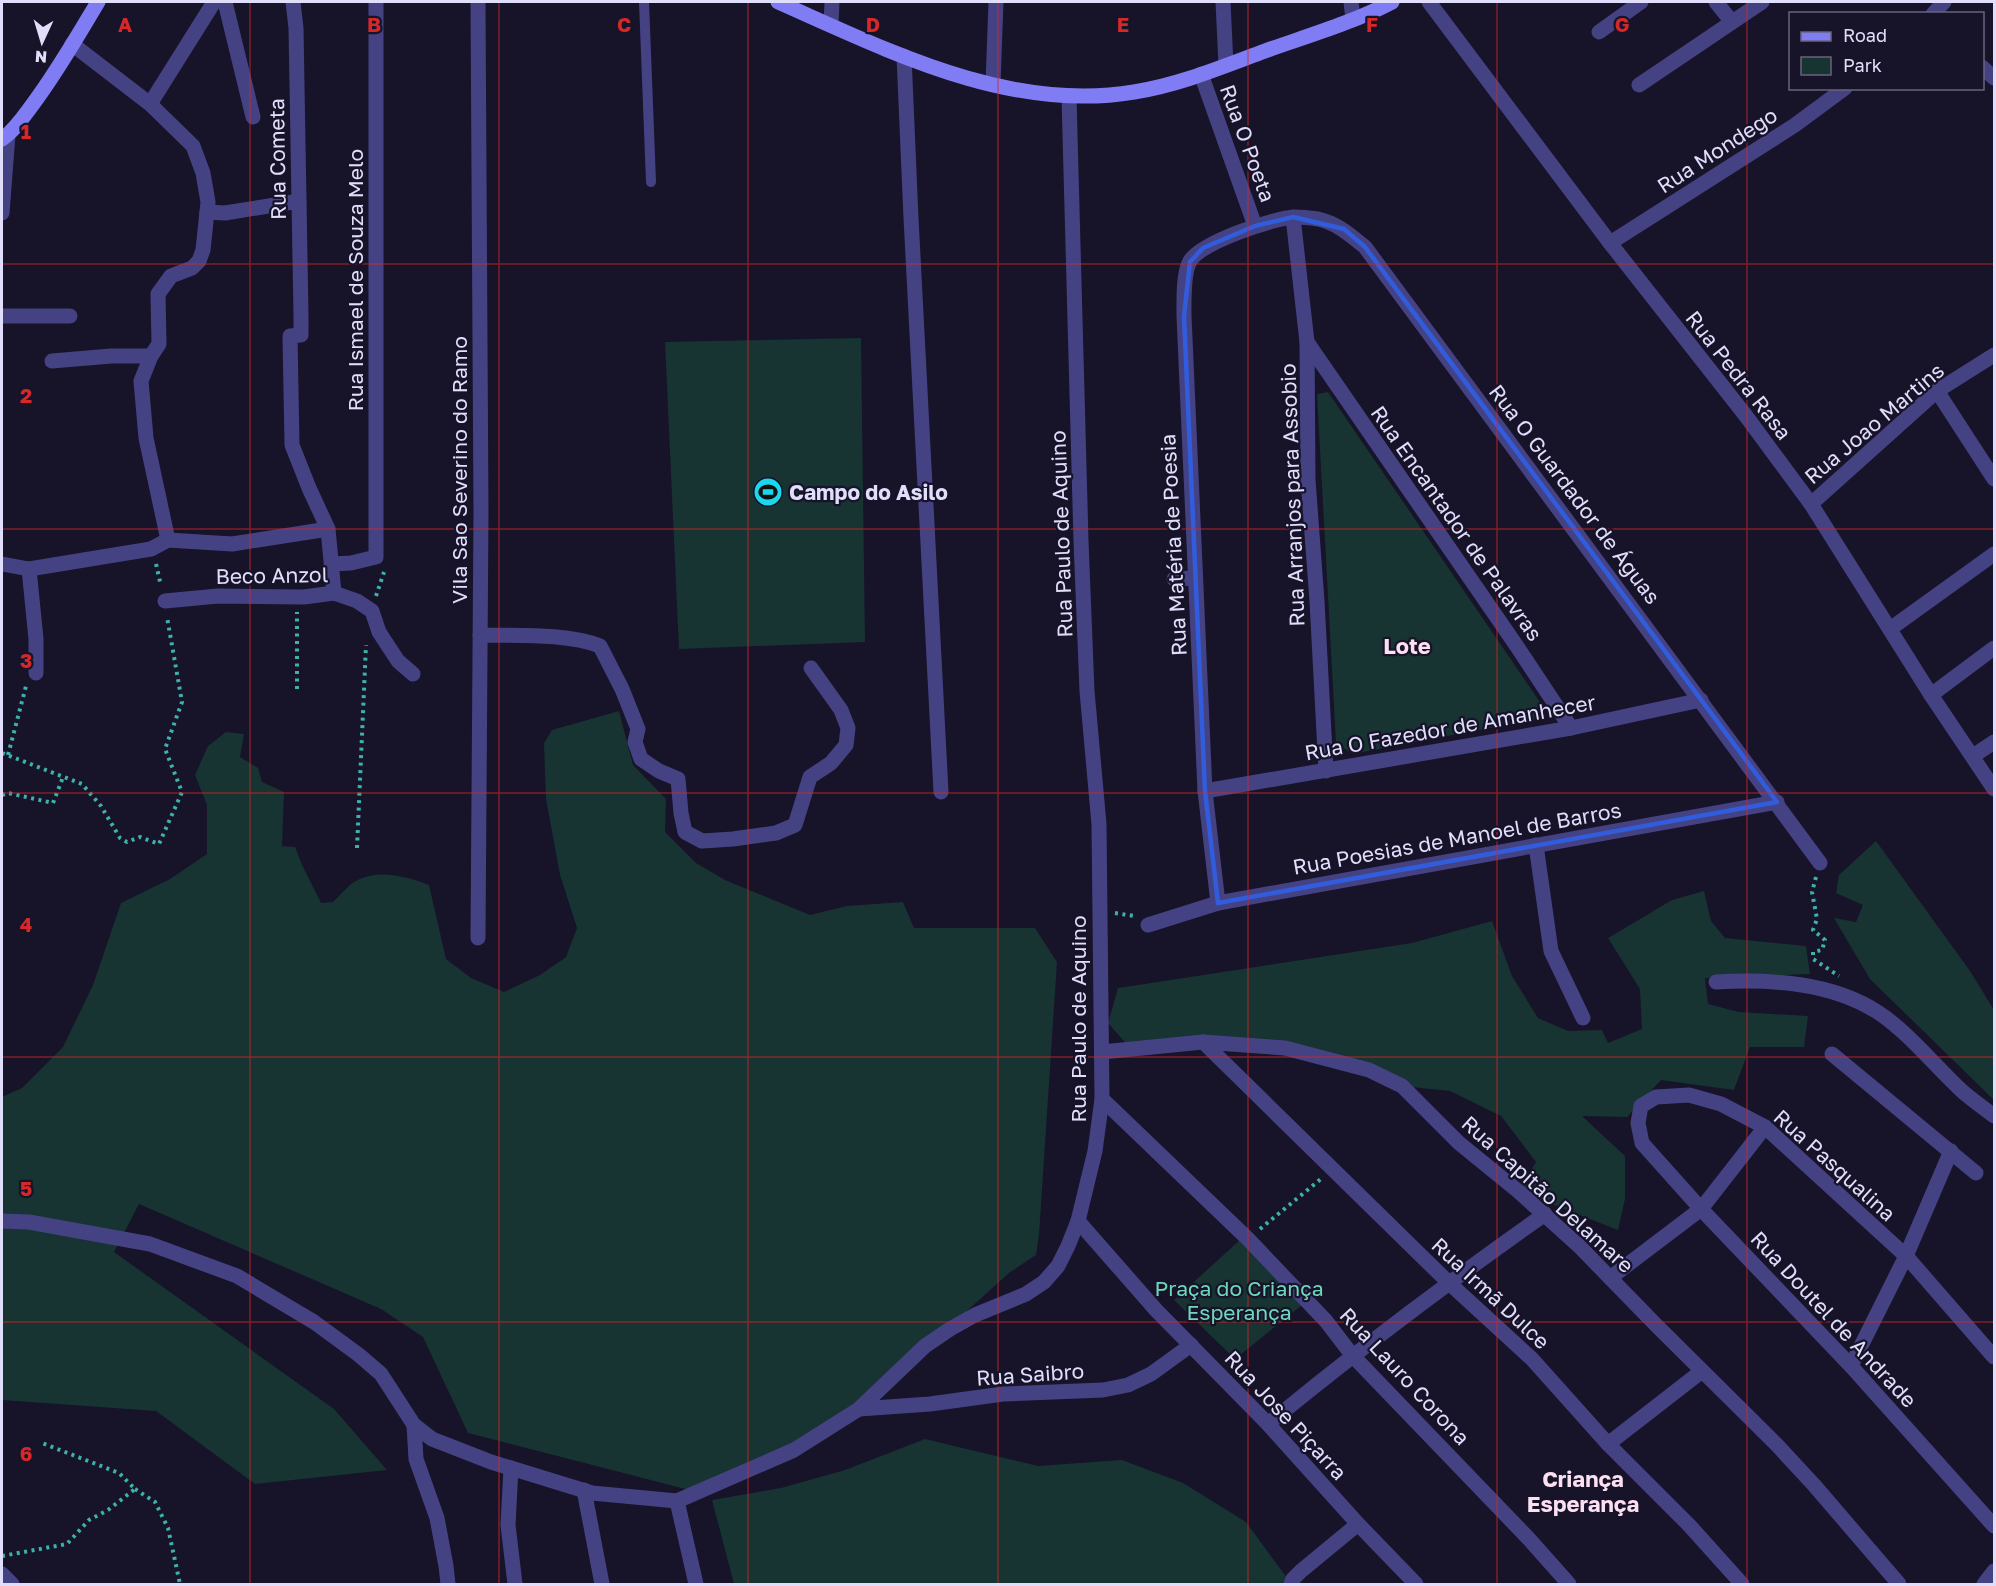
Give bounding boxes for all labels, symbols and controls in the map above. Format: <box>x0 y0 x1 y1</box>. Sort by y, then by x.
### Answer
north arrow <box>12 12 72 72</box>
text: A <box>118 12 132 36</box>
text: B <box>367 12 381 36</box>
text: C <box>617 12 631 36</box>
text: D <box>866 12 880 36</box>
text: E <box>1117 12 1129 36</box>
text: F <box>1366 12 1378 36</box>
text: G <box>1615 12 1629 36</box>
legend <box>1789 12 1984 90</box>
text: Road <box>1843 24 1887 46</box>
text: N <box>34 47 48 67</box>
text: Park <box>1843 54 1882 76</box>
street label: Rua O Poeta <box>1215 81 1281 205</box>
street label: Rua Cometa <box>263 98 291 220</box>
street label: Rua Mondego <box>1652 102 1782 198</box>
text: 1 <box>21 119 31 143</box>
street label: Rua Ismael de Souza Melo <box>342 149 368 411</box>
street label: Rua Pedra Rasa <box>1681 305 1797 445</box>
street label: Vila Sao Severino do Ramo <box>446 336 472 604</box>
street label: Rua Joao Martins <box>1799 357 1949 489</box>
street label: Rua Arranjos para Assobio <box>1274 363 1310 627</box>
street label: Rua O Guardador de Águas <box>1484 379 1666 609</box>
text: 2 <box>20 383 32 407</box>
street label: Rua Encantador de Palavras <box>1366 400 1548 646</box>
street label: Rua Paulo de Aquino <box>1044 430 1078 638</box>
street label: Rua Matéria de Poesia <box>1154 433 1192 657</box>
sports icon: Campo do Asilo <box>752 476 784 508</box>
place label: Campo do Asilo <box>789 479 948 505</box>
street label: Beco Anzol <box>216 561 328 589</box>
district label: Lote <box>1383 632 1431 659</box>
text: 3 <box>20 648 32 672</box>
street label: Rua O Fazedor de Amanhecer <box>1303 689 1597 765</box>
street label: Rua Poesias de Manoel de Barros <box>1291 796 1623 880</box>
text: 4 <box>20 912 32 936</box>
street label: Rua Paulo de Aquino <box>1065 915 1091 1123</box>
street label: Rua Pasqualina <box>1769 1104 1901 1226</box>
street label: Rua Capitão Delamare <box>1457 1110 1639 1278</box>
text: 5 <box>20 1176 32 1200</box>
street label: Rua Doutel de Andrade <box>1746 1226 1922 1412</box>
street label: Rua Irmã Dulce <box>1427 1232 1555 1354</box>
park label: Praça do Criança Esperança <box>1154 1275 1324 1325</box>
street label: Rua Lauro Corona <box>1335 1302 1475 1450</box>
street label: Rua Jose Piçarra <box>1219 1345 1353 1485</box>
street label: Rua Saibro <box>975 1357 1085 1391</box>
text: 6 <box>20 1441 32 1465</box>
district label: Criança Esperança <box>1527 1465 1639 1517</box>

